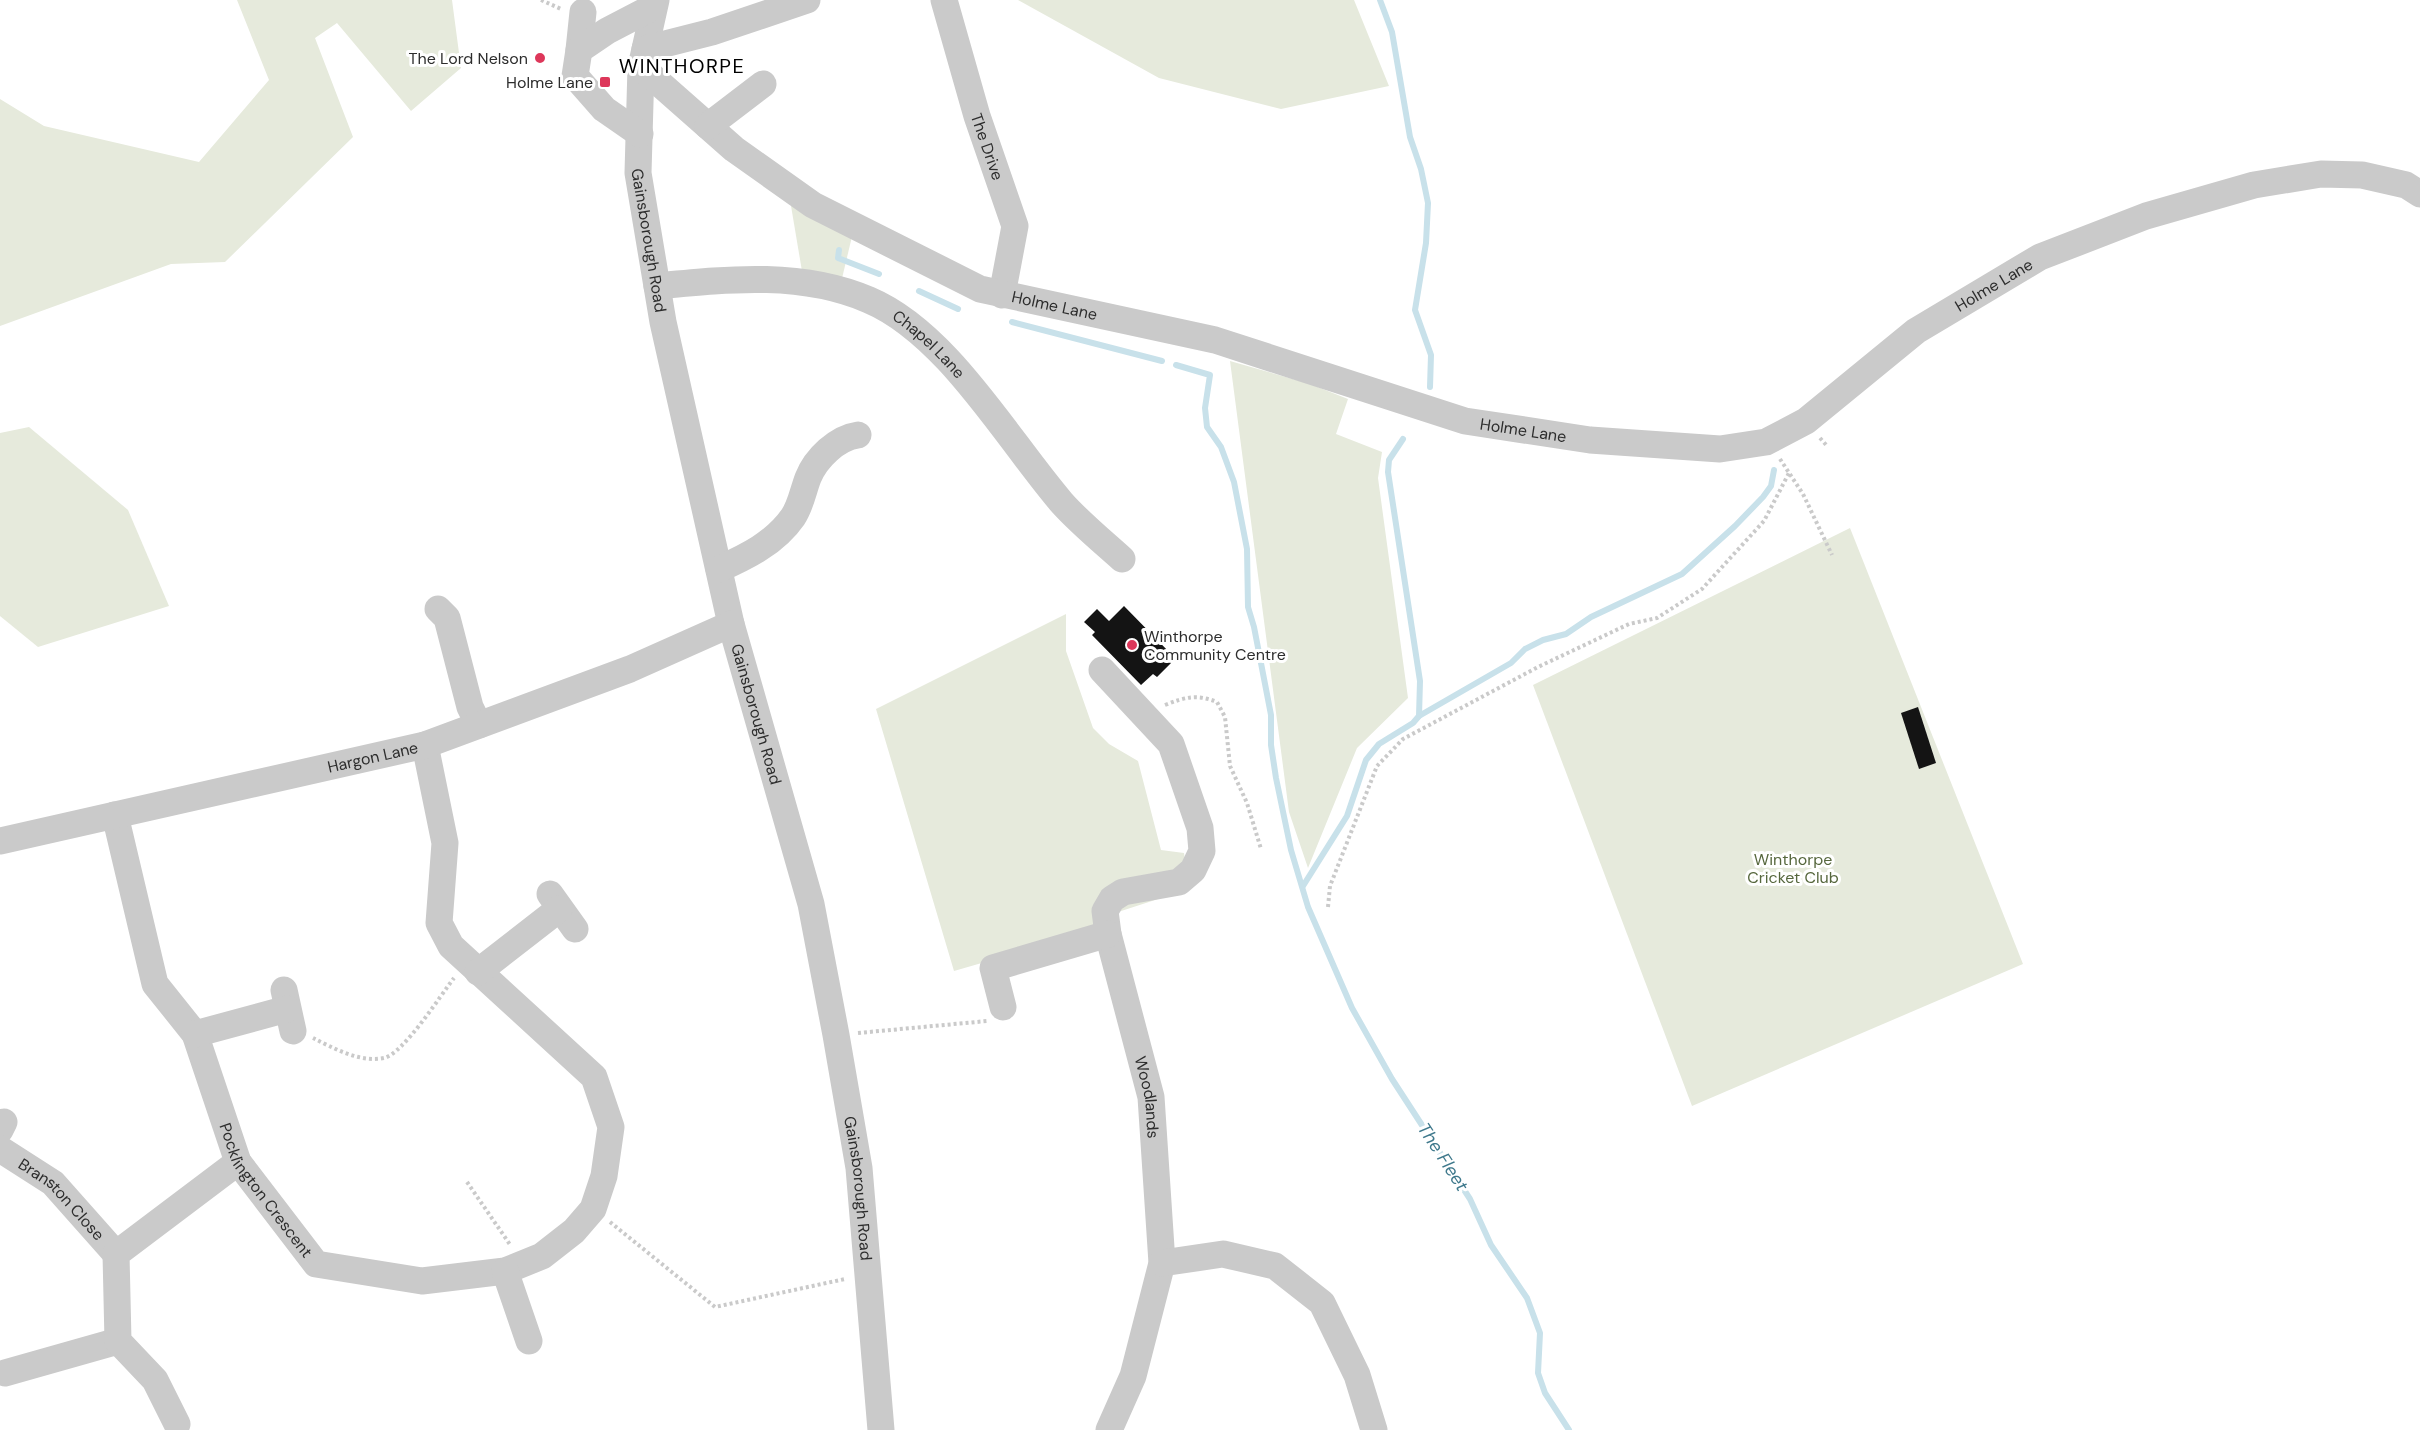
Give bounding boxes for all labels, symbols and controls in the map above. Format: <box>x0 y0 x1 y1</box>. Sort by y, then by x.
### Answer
place label: The Lord Nelson <box>409 48 528 69</box>
marker: The Lord Nelson <box>533 51 547 65</box>
district label: WINTHORPE <box>619 53 745 79</box>
place label: Holme Lane <box>506 72 593 93</box>
marker: Holme Lane <box>598 75 612 89</box>
street label: The Drive <box>966 110 1009 183</box>
street label: Gainsborough Road <box>627 167 672 314</box>
street label: Holme Lane <box>1951 253 2036 316</box>
street label: Holme Lane <box>1010 286 1099 325</box>
street label: Chapel Lane <box>889 305 970 382</box>
street label: Holme Lane <box>1479 413 1568 447</box>
place label: Winthorpe Community Centre <box>1144 626 1286 665</box>
marker: Winthorpe Community Centre <box>1125 638 1139 652</box>
street label: Gainsborough Road <box>727 641 787 787</box>
street label: Hargon Lane <box>325 736 420 777</box>
park label: Winthorpe Cricket Club <box>1747 849 1839 888</box>
street label: Woodlands <box>1130 1054 1164 1139</box>
street label: Gainsborough Road <box>840 1114 877 1261</box>
water label: The Fleet <box>1412 1118 1475 1197</box>
street label: Pocklington Crescent <box>215 1120 318 1262</box>
street label: Branston Close <box>15 1153 109 1245</box>

